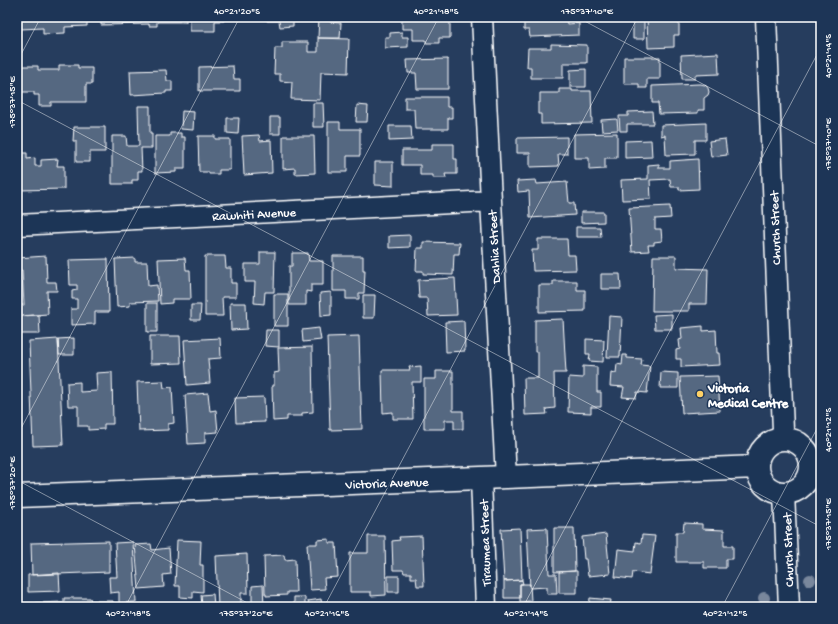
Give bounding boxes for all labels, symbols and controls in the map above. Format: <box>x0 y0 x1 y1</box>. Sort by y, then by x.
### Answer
text: 40°21'20"S <box>214 6 260 18</box>
text: 40°21'18"S <box>414 6 459 18</box>
text: 175°37'10"E <box>560 6 614 18</box>
text: 40°21'14"S <box>823 34 835 78</box>
text: 175°37'15"E <box>7 75 19 129</box>
text: 175°37'10"E <box>823 117 835 171</box>
street label: Church Street <box>768 189 785 265</box>
street label: Rawhiti Avenue <box>212 206 297 225</box>
street label: Dahlia Street <box>486 208 505 285</box>
place label: Victoria Medical Centre <box>707 382 790 412</box>
marker: Victoria Medical Centre <box>695 389 705 399</box>
text: 40°21'12"S <box>823 408 835 452</box>
text: 175°37'20"E <box>7 456 19 510</box>
street label: Victoria Avenue <box>344 476 429 493</box>
text: 175°37'15"E <box>823 497 835 551</box>
street label: Tiraumea Street <box>477 498 496 587</box>
street label: Church Street <box>781 511 798 587</box>
text: 40°21'18"S <box>106 608 151 620</box>
text: 175°37'20"E <box>219 608 273 620</box>
text: 40°21'16"S <box>305 608 350 620</box>
text: 40°21'14"S <box>504 608 548 620</box>
text: 40°21'12"S <box>703 608 747 620</box>

